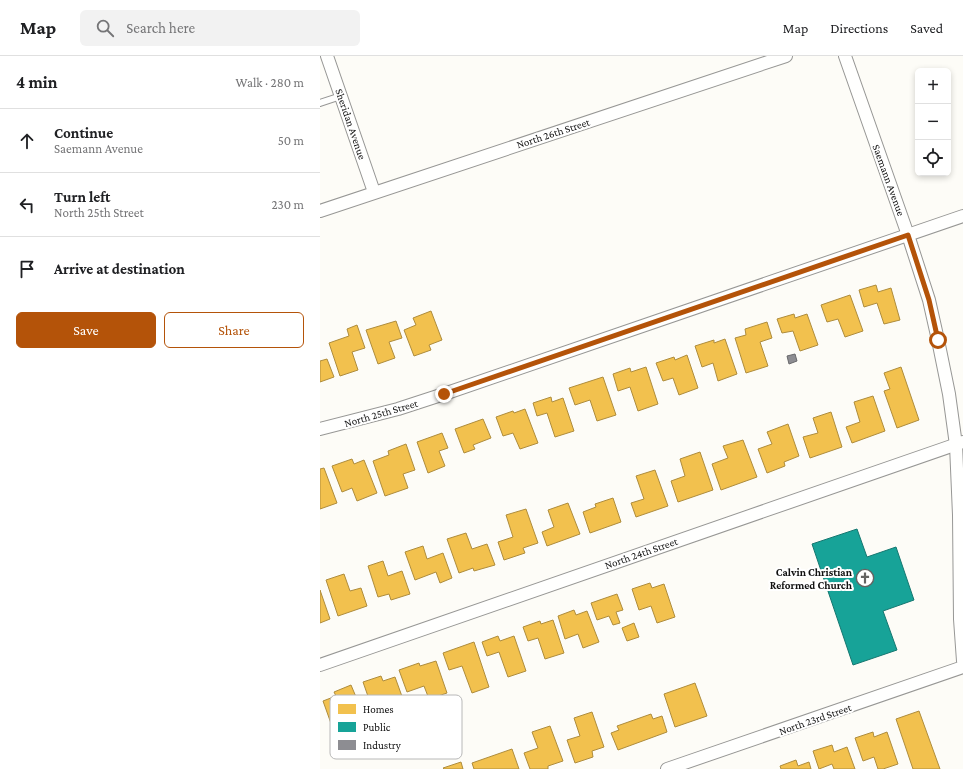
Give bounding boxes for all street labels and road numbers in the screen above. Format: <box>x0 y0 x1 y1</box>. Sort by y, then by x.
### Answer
street label: Sheridan Avenue <box>333 87 369 161</box>
street label: North 26th Street <box>515 115 591 150</box>
street label: Saemann Avenue <box>870 143 908 218</box>
street label: North 25th Street <box>343 397 419 429</box>
street label: North 24th Street <box>603 535 679 571</box>
street label: North 23rd Street <box>777 701 853 737</box>

